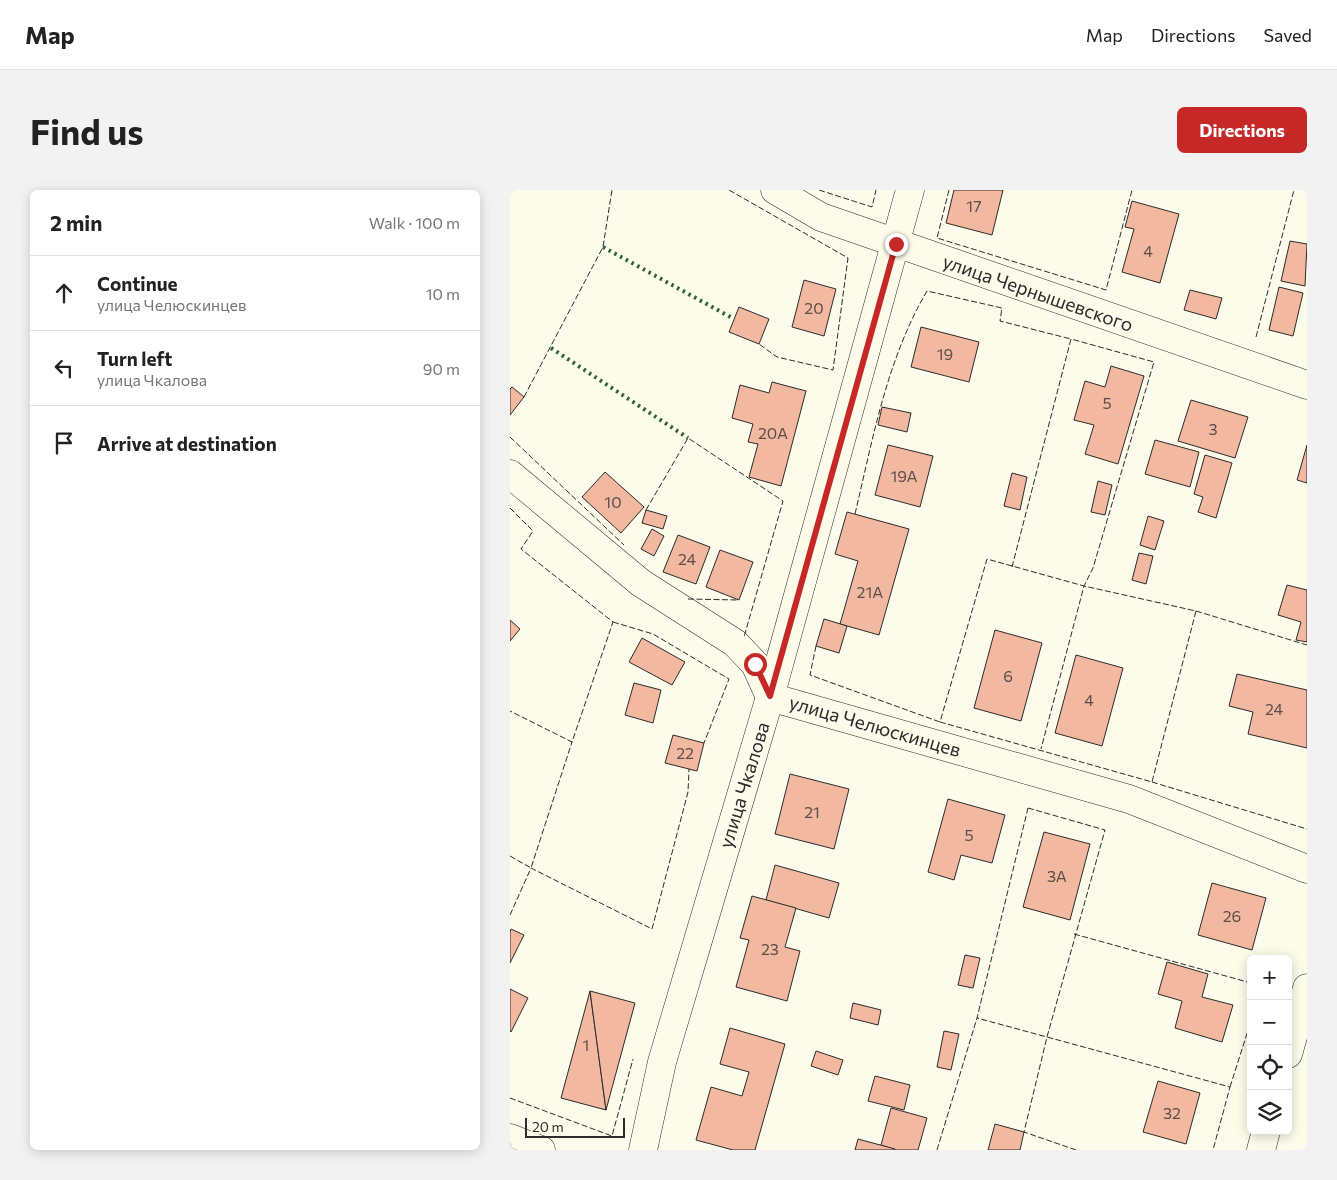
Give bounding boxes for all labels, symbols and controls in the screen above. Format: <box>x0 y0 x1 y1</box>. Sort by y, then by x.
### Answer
text: Map <box>25 20 75 49</box>
text: Map <box>1086 24 1123 46</box>
text: Directions <box>1151 24 1235 46</box>
text: Saved <box>1263 24 1312 46</box>
button: Directions <box>1177 107 1307 153</box>
text: Find us <box>30 109 144 152</box>
house number: 17 <box>966 196 982 215</box>
text: 2 min <box>50 210 102 235</box>
text: Walk · 100 m <box>369 213 460 232</box>
route end <box>885 233 908 256</box>
house number: 4 <box>1143 241 1153 260</box>
street label: улица Чернышевского <box>940 249 1136 336</box>
text: Continue <box>97 272 177 295</box>
icon: ahead <box>50 279 78 307</box>
text: 10 m <box>426 284 460 303</box>
text: улица Челюскинцев <box>97 295 246 314</box>
house number: 20 <box>804 298 824 317</box>
house number: 19 <box>937 344 953 363</box>
text: Turn left <box>97 347 172 370</box>
icon: left <box>50 354 78 382</box>
text: 90 m <box>423 359 460 378</box>
text: улица Чкалова <box>97 370 207 389</box>
house number: 5 <box>1102 393 1112 412</box>
house number: 3 <box>1208 419 1218 438</box>
house number: 20А <box>758 423 788 442</box>
icon: arrive <box>50 429 78 457</box>
text: Arrive at destination <box>97 432 277 455</box>
house number: 19А <box>890 466 918 485</box>
house number: 10 <box>604 492 622 511</box>
house number: 24 <box>678 549 696 568</box>
house number: 21А <box>857 582 883 601</box>
route start <box>744 653 767 676</box>
house number: 6 <box>1003 666 1013 685</box>
street label: улица Челюскинцев <box>787 690 964 761</box>
house number: 4 <box>1084 690 1094 709</box>
house number: 24 <box>1265 699 1283 718</box>
street label: улица Чкалова <box>713 719 774 851</box>
house number: 22 <box>676 743 694 762</box>
house number: 21 <box>804 802 820 821</box>
house number: 5 <box>964 825 974 844</box>
house number: 3А <box>1047 866 1067 885</box>
house number: 26 <box>1223 906 1241 925</box>
house number: 23 <box>761 939 779 958</box>
map controls <box>1247 955 1292 1135</box>
button: + <box>1247 955 1292 1000</box>
button: − <box>1247 1000 1292 1045</box>
house number: 1 <box>583 1035 589 1054</box>
button: locate <box>1247 1045 1292 1090</box>
button: layers <box>1247 1090 1292 1135</box>
house number: 32 <box>1163 1103 1181 1122</box>
scale bar <box>525 1115 625 1138</box>
text: 20 m <box>532 1118 564 1135</box>

